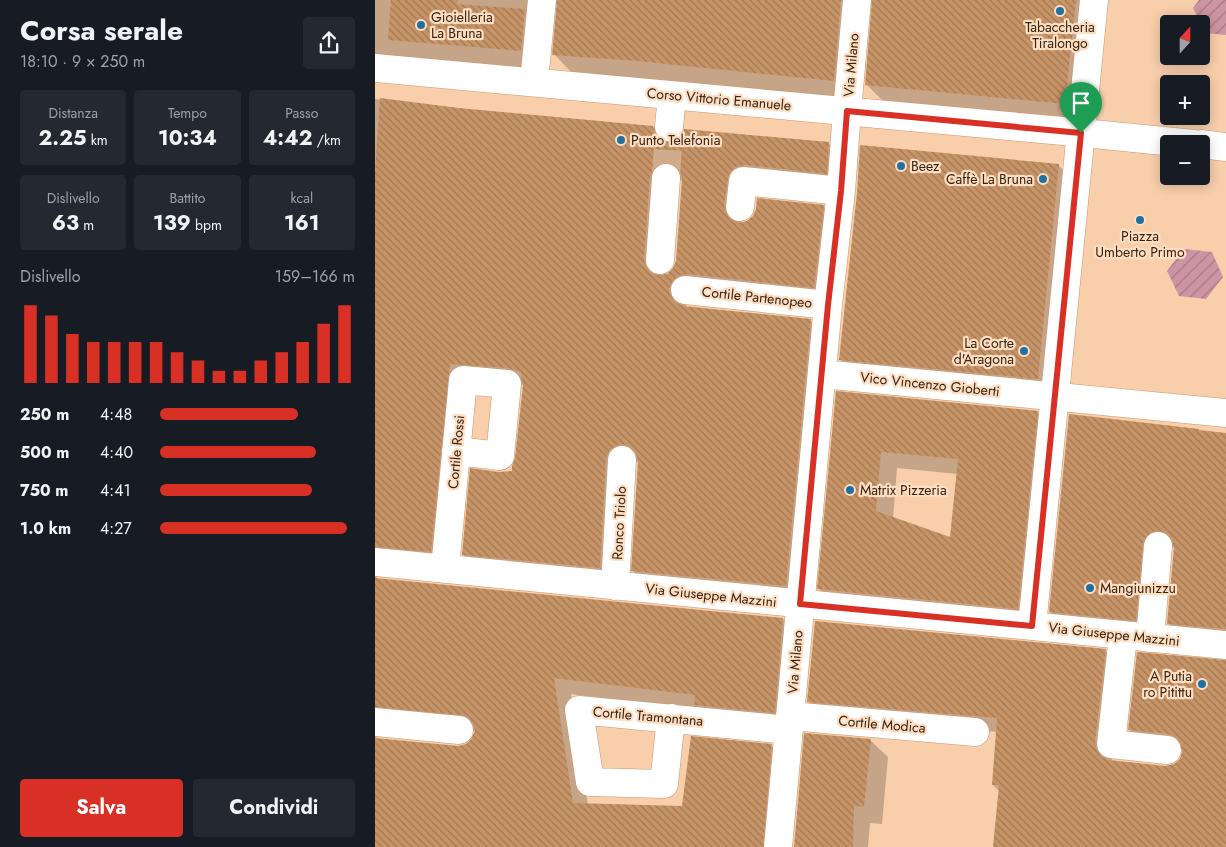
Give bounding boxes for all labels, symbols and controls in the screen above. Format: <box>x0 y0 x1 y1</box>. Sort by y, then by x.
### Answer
marker: Tabaccheria Tiralongo <box>1054 5 1066 17</box>
place label: Gioielleria La Bruna <box>431 7 493 43</box>
text: Corsa serale <box>20 10 183 51</box>
north arrow <box>1160 15 1210 65</box>
map controls <box>1160 15 1210 185</box>
button: share <box>303 17 355 69</box>
place label: Tabaccheria Tiralongo <box>1025 17 1095 53</box>
marker: Gioielleria La Bruna <box>415 19 427 31</box>
street label: Via Milano <box>838 32 864 98</box>
text: 18:10 · 9 × 250 m <box>20 50 145 73</box>
button: + <box>1160 75 1210 125</box>
pin <box>1060 82 1102 133</box>
street label: Corso Vittorio Emanuele <box>646 83 792 115</box>
icon: arrive <box>1067 89 1095 117</box>
text: Distanza <box>48 103 98 123</box>
text: Tempo <box>168 103 207 123</box>
text: Passo <box>285 103 318 123</box>
text: 2.25 <box>39 123 86 153</box>
text: 10:34 <box>158 123 217 153</box>
text: 4:42 <box>263 123 313 153</box>
text: km <box>86 130 108 150</box>
text: /km <box>313 130 341 150</box>
place label: Punto Telefonia <box>631 130 720 150</box>
marker: Punto Telefonia <box>615 134 627 146</box>
button: − <box>1160 135 1210 185</box>
place label: Beez <box>911 156 940 176</box>
marker: Beez <box>895 160 907 172</box>
place label: Caffè La Bruna <box>946 169 1033 189</box>
marker: Caffè La Bruna <box>1037 173 1049 185</box>
text: Dislivello <box>47 188 100 208</box>
text: Battito <box>170 188 205 208</box>
text: kcal <box>291 188 313 208</box>
text: 63 <box>52 208 79 238</box>
text: 139 <box>153 208 191 238</box>
text: 161 <box>284 208 320 238</box>
marker: Piazza Umberto Primo <box>1134 214 1146 226</box>
text: m <box>79 215 94 235</box>
text: bpm <box>191 215 222 235</box>
place label: Piazza Umberto Primo <box>1095 226 1185 262</box>
text: Dislivello <box>20 265 80 288</box>
text: 159–166 m <box>275 265 355 288</box>
street label: Cortile Partenopeo <box>701 281 814 313</box>
place label: La Corte d'Aragona <box>954 333 1014 369</box>
marker: La Corte d'Aragona <box>1018 345 1030 357</box>
street label: Vico Vincenzo Gioberti <box>859 367 1001 401</box>
text: 250 m <box>20 403 69 426</box>
text: 4:48 <box>100 403 132 426</box>
street label: Cortile Rossi <box>443 414 469 490</box>
text: 500 m <box>20 441 69 464</box>
text: 4:40 <box>100 441 133 464</box>
text: 750 m <box>20 479 68 502</box>
text: 4:41 <box>100 479 131 502</box>
place label: Matrix Pizzeria <box>860 480 947 500</box>
marker: Matrix Pizzeria <box>844 484 856 496</box>
street label: Ronco Triolo <box>607 485 631 560</box>
text: 1.0 km <box>20 517 71 540</box>
text: 4:27 <box>100 517 132 540</box>
street label: Via Giuseppe Mazzini <box>644 578 778 612</box>
place label: Mangiunizzu <box>1100 578 1176 598</box>
marker: Mangiunizzu <box>1084 582 1096 594</box>
street label: Via Giuseppe Mazzini <box>1047 617 1181 651</box>
street label: Via Milano <box>782 629 808 695</box>
place label: A Putia ro Pitittu <box>1143 666 1192 702</box>
marker: A Putia ro Pitittu <box>1196 678 1208 690</box>
street label: Cortile Tramontana <box>592 701 704 731</box>
street label: Cortile Modica <box>837 710 927 738</box>
button: Salva <box>20 779 183 837</box>
button: Condividi <box>193 779 355 837</box>

